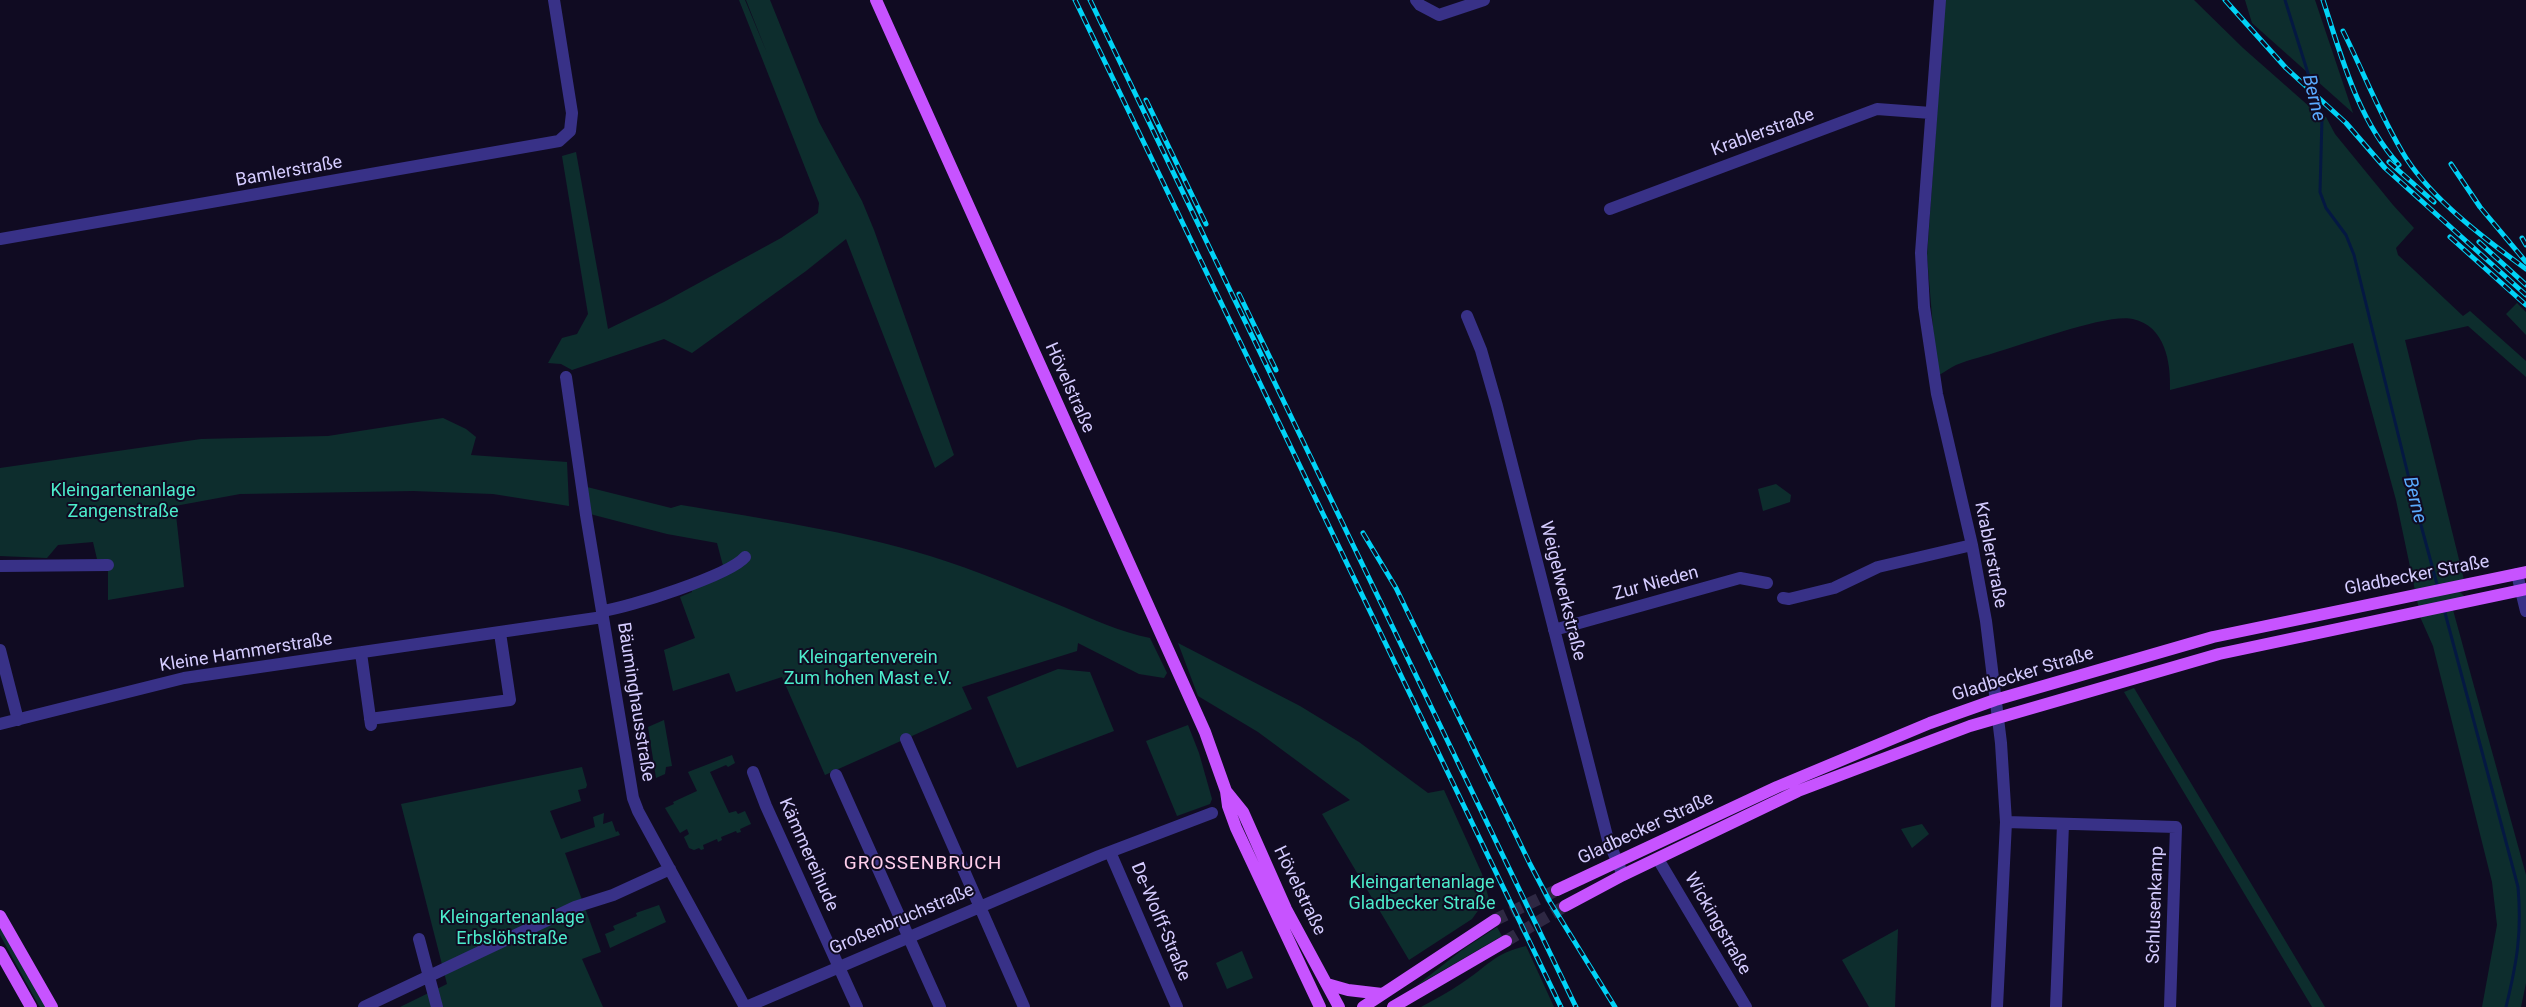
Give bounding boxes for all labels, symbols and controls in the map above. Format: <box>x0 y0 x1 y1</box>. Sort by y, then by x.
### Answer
water label: Berne <box>2296 72 2330 124</box>
street label: Krablerstraße <box>1709 104 1817 162</box>
street label: Bamlerstraße <box>234 152 344 192</box>
street label: Hövelstraße <box>1040 340 1098 436</box>
water label: Berne <box>2397 474 2431 526</box>
park label: Kleingartenanlage Zangenstraße <box>51 480 195 522</box>
street label: Krablerstraße <box>1969 500 2011 610</box>
street label: Weigelwerkstraße <box>1534 519 1590 663</box>
street label: Gladbecker Straße <box>2343 551 2491 601</box>
street label: Zur Nieden <box>1611 562 1701 606</box>
street label: Bäuminghausstraße <box>612 621 658 783</box>
street label: Kleine Hammerstraße <box>158 629 334 677</box>
street label: Gladbecker Straße <box>1950 643 2096 707</box>
park label: Kleingartenverein Zum hohen Mast e.V. <box>784 647 952 690</box>
street label: Gladbecker Straße <box>1575 788 1717 870</box>
street label: Kämmereihude <box>773 795 843 915</box>
street label: Hövelstraße <box>1268 843 1330 939</box>
street label: Schlusenkamp <box>2143 846 2169 964</box>
district label: GROSSENBRUCH <box>842 853 1004 875</box>
street label: De-Wolff-Straße <box>1125 860 1195 984</box>
street label: Wickingstraße <box>1679 869 1755 979</box>
park label: Kleingartenanlage Gladbecker Straße <box>1348 872 1496 914</box>
street label: Großenbruchstraße <box>826 880 978 960</box>
park label: Kleingartenanlage Erbslöhstraße <box>440 907 584 950</box>

